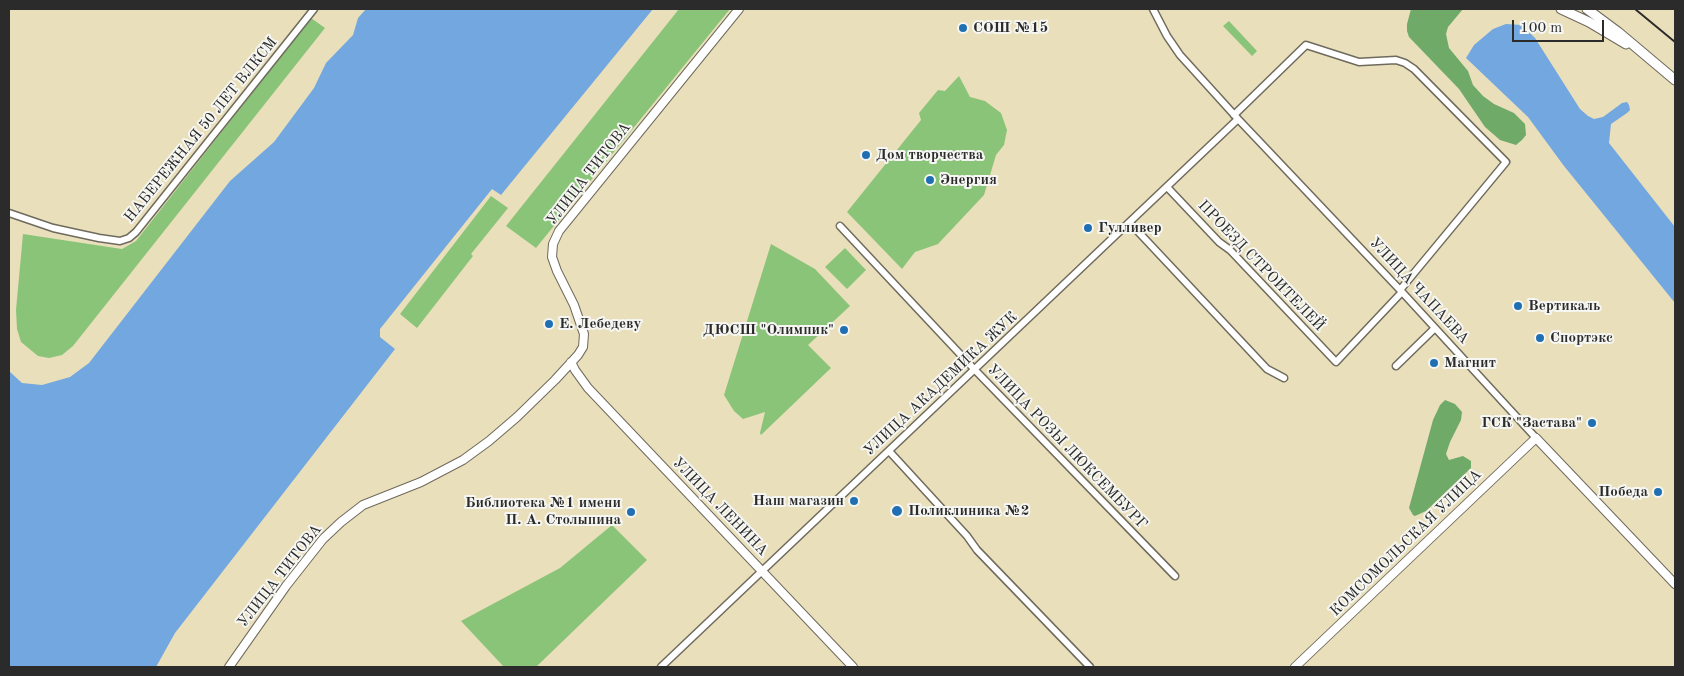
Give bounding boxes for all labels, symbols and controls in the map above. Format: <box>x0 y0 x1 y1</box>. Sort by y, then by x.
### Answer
scale bar <box>1514 10 1606 42</box>
place label: СОШ №15 <box>973 19 1048 37</box>
text: 100 m <box>1520 21 1562 36</box>
marker: СОШ №15 <box>957 22 969 34</box>
street label: НАБЕРЕЖНАЯ 50 ЛЕТ ВЛКСМ <box>121 34 281 226</box>
street label: УЛИЦА ТИТОВА <box>543 119 635 229</box>
place label: Дом творчества <box>876 146 983 164</box>
marker: Дом творчества <box>860 149 872 161</box>
place label: Энергия <box>940 171 997 189</box>
marker: Энергия <box>924 174 936 186</box>
street label: ПРОЕЗД СТРОИТЕЛЕЙ <box>1194 197 1328 335</box>
place label: Гулливер <box>1098 219 1162 237</box>
marker: Гулливер <box>1082 222 1094 234</box>
street label: УЛИЦА ЧАПАЕВА <box>1365 234 1473 348</box>
place label: Вертикаль <box>1528 297 1600 315</box>
marker: Вертикаль <box>1512 300 1524 312</box>
street label: УЛИЦА АКАДЕМИКА ЖУК <box>860 308 1022 460</box>
place label: Е. Лебедеву <box>559 315 641 333</box>
marker: Е. Лебедеву <box>543 318 555 330</box>
place label: ДЮСШ "Олимпик" <box>703 321 834 339</box>
marker: ДЮСШ "Олимпик" <box>838 324 850 336</box>
place label: Спортэкс <box>1550 329 1613 347</box>
marker: Спортэкс <box>1534 332 1546 344</box>
place label: Магнит <box>1444 354 1496 372</box>
marker: Магнит <box>1428 357 1440 369</box>
street label: УЛИЦА РОЗЫ ЛЮКСЕМБУРГ <box>983 361 1151 533</box>
place label: ГСК "Застава" <box>1481 414 1582 432</box>
marker: ГСК "Застава" <box>1586 417 1598 429</box>
street label: УЛИЦА ЛЕНИНА <box>668 454 772 560</box>
street label: КОМСОМОЛЬСКАЯ УЛИЦА <box>1326 466 1486 620</box>
place label: Победа <box>1598 483 1648 501</box>
marker: Победа <box>1652 486 1664 498</box>
place label: Наш магазин <box>753 492 844 510</box>
place label: Библиотека №1 имени П. А. Столыпина <box>465 494 621 529</box>
marker: Наш магазин <box>848 495 860 507</box>
place label: Поликлиника №2 <box>908 502 1030 520</box>
marker: Поликлиника №2 <box>890 504 904 518</box>
marker: Библиотека №1 имени П. А. Столыпина <box>625 506 637 518</box>
street label: УЛИЦА ТИТОВА <box>234 521 326 631</box>

